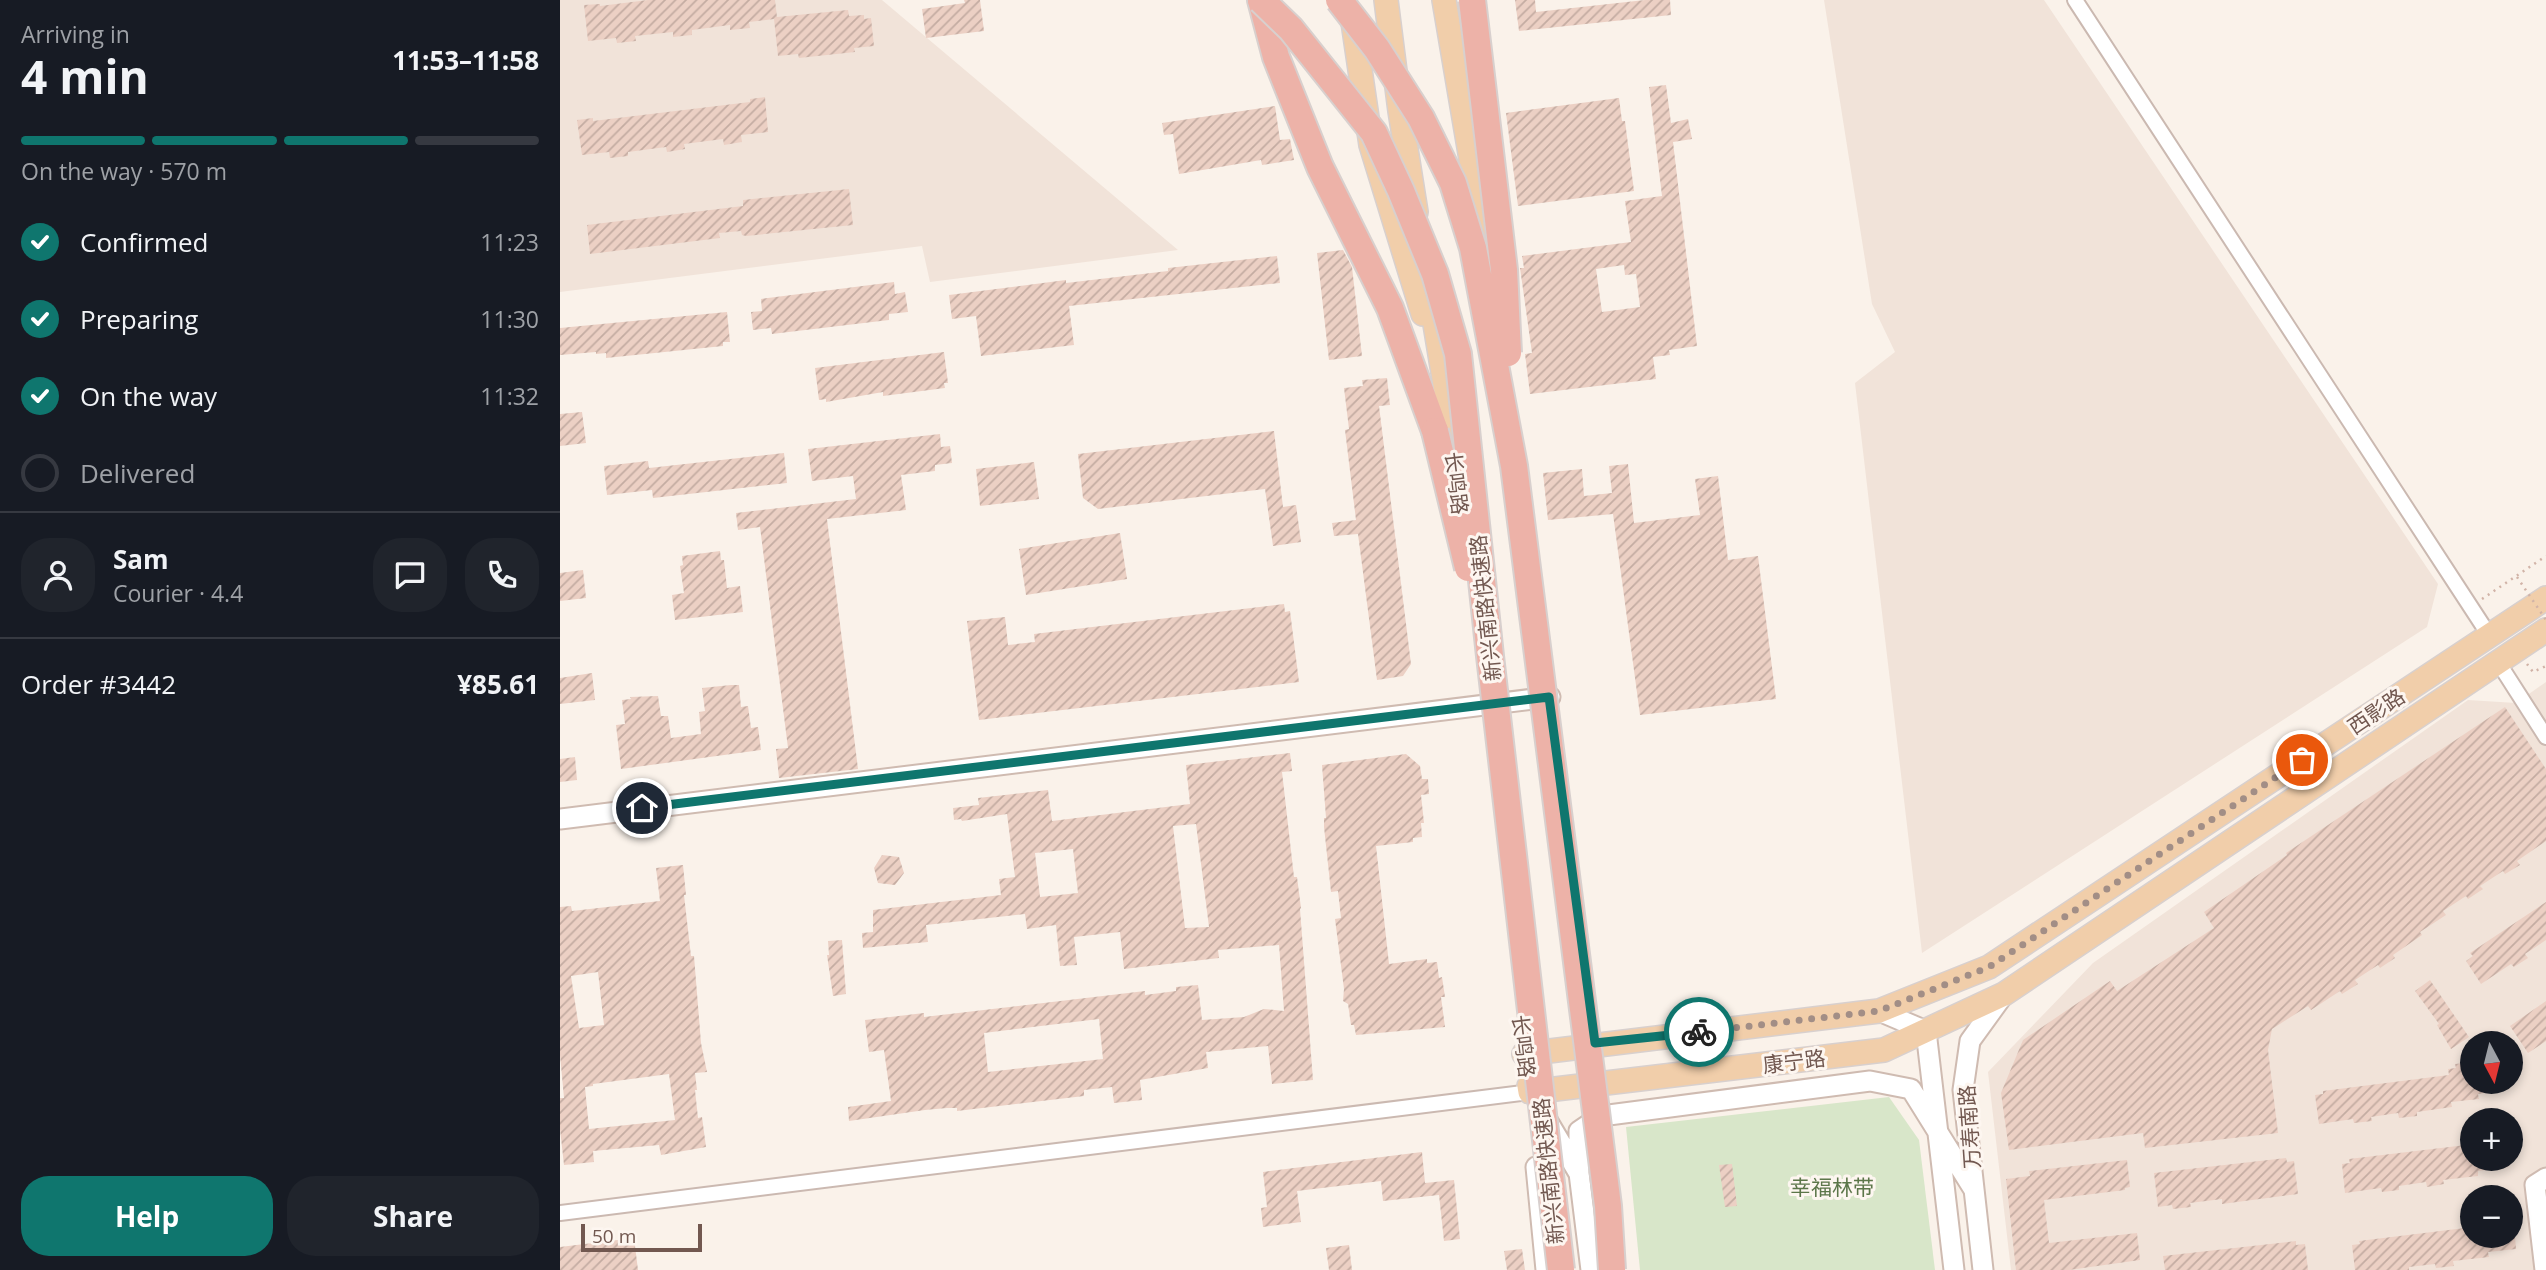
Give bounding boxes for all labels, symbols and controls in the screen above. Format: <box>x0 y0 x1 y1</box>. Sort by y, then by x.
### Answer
text: Arriving in <box>21 18 130 50</box>
text: 11:53–11:58 <box>392 42 539 78</box>
text: 4 min <box>21 45 149 107</box>
text: On the way · 570 m <box>21 155 227 187</box>
icon: check <box>21 223 59 261</box>
text: Confirmed <box>80 224 208 260</box>
text: 11:23 <box>480 226 539 258</box>
icon: check <box>21 300 59 338</box>
text: Preparing <box>80 301 198 337</box>
text: 11:30 <box>480 303 539 335</box>
icon: check <box>21 377 59 415</box>
text: On the way <box>80 378 217 414</box>
text: 11:32 <box>480 380 539 412</box>
street label: 长鸣路 <box>1439 450 1475 516</box>
text: Delivered <box>80 455 195 491</box>
street label: 新兴南路快速路 <box>1463 533 1507 683</box>
button: person <box>21 538 95 612</box>
button: chat <box>373 538 447 612</box>
button: phone <box>465 538 539 612</box>
text: Sam <box>113 541 169 577</box>
text: Courier · 4.4 <box>113 577 243 609</box>
text: Order #3442 <box>21 666 176 702</box>
text: ¥85.61 <box>457 666 539 702</box>
street label: 西影路 <box>2342 682 2410 740</box>
pin <box>2272 730 2332 790</box>
icon: bag <box>2283 741 2321 779</box>
pin <box>612 778 672 838</box>
icon: home <box>623 789 661 827</box>
courier <box>1664 997 1734 1067</box>
street label: 长鸣路 <box>1506 1013 1542 1079</box>
icon: bike <box>1680 1013 1718 1051</box>
north arrow <box>2460 1031 2524 1094</box>
map controls <box>2460 1031 2523 1248</box>
street label: 康宁路 <box>1761 1043 1827 1079</box>
street label: 万寿南路 <box>1952 1084 1986 1170</box>
street label: 新兴南路快速路 <box>1526 1096 1570 1246</box>
button: + <box>2460 1108 2523 1171</box>
park label: 幸福林带 <box>1790 1173 1874 1201</box>
button: Help <box>21 1176 273 1256</box>
button: Share <box>287 1176 539 1256</box>
button: − <box>2460 1185 2523 1248</box>
scale bar <box>581 1221 702 1253</box>
text: 50 m <box>592 1223 636 1249</box>

